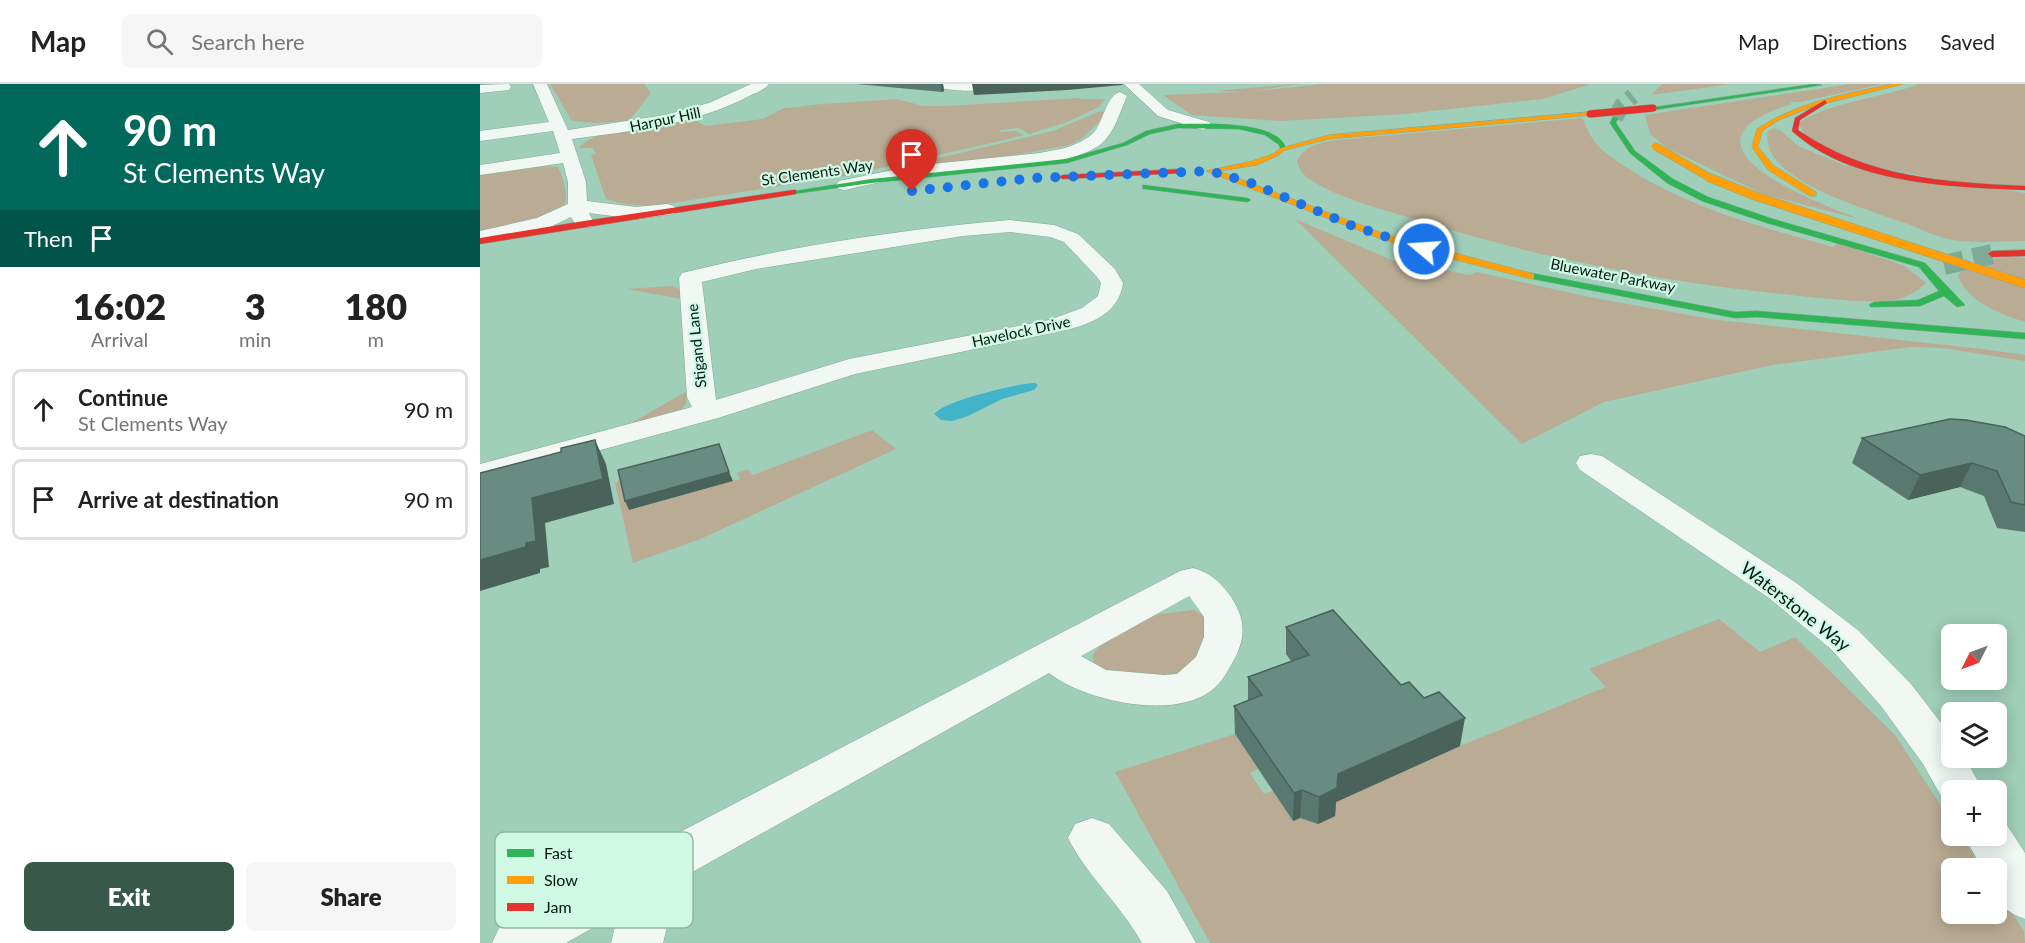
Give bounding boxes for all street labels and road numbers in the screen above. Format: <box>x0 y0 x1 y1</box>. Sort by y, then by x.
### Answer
street label: Harpur Hill <box>628 103 702 135</box>
street label: St Clements Way <box>760 155 874 189</box>
street label: Bluewater Parkway <box>1549 254 1677 296</box>
street label: Stigand Lane <box>683 303 709 389</box>
street label: Havelock Drive <box>970 312 1072 350</box>
street label: Waterstone Way <box>1737 556 1856 656</box>

